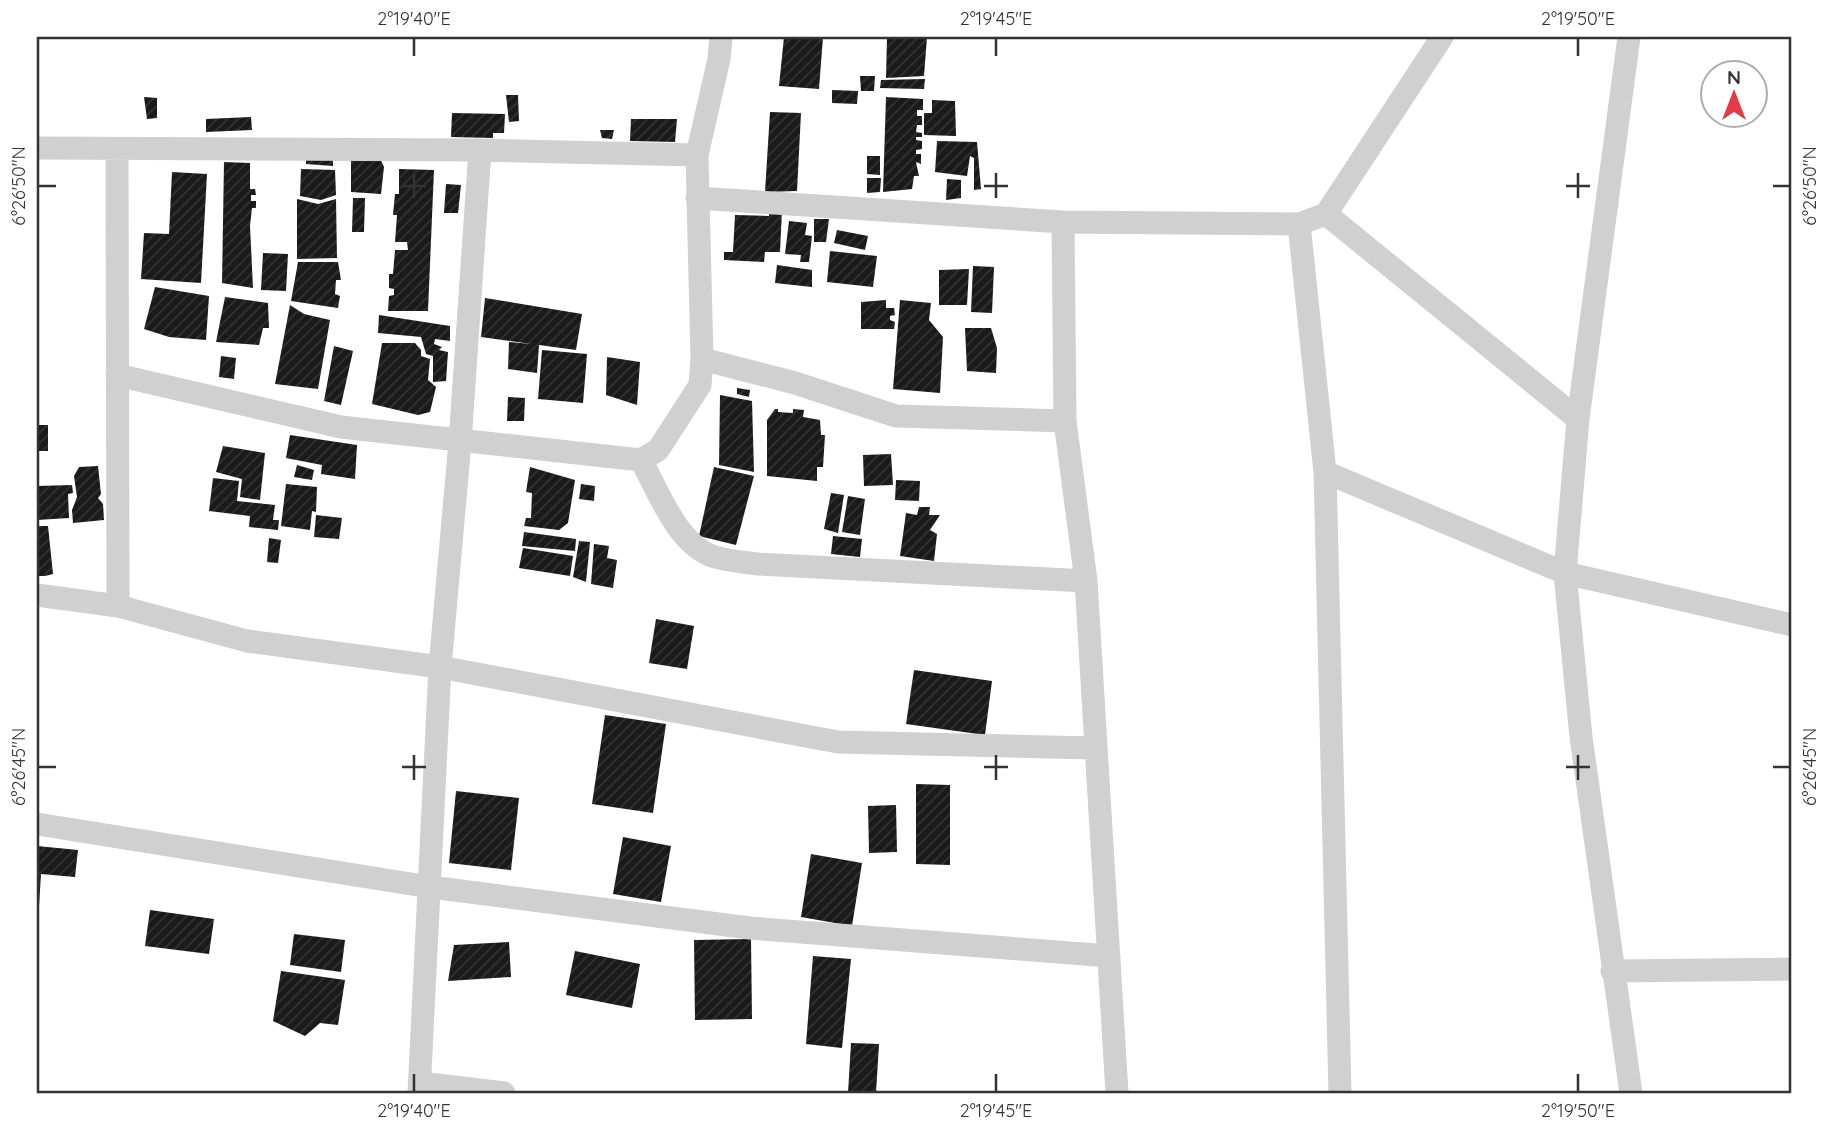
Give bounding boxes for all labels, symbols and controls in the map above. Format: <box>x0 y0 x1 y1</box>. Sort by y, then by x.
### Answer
text: 2°19'40"E <box>377 7 451 30</box>
text: 2°19'45"E <box>960 7 1032 30</box>
text: 2°19'50"E <box>1541 7 1615 30</box>
north arrow <box>1700 60 1770 130</box>
text: N <box>1727 65 1741 89</box>
text: 6°26'50"N <box>7 146 30 226</box>
text: 6°26'50"N <box>1798 146 1821 226</box>
text: 6°26'45"N <box>7 728 30 806</box>
text: 6°26'45"N <box>1798 728 1821 806</box>
text: 2°19'40"E <box>377 1099 451 1122</box>
text: 2°19'45"E <box>960 1099 1032 1122</box>
text: 2°19'50"E <box>1541 1099 1615 1122</box>

